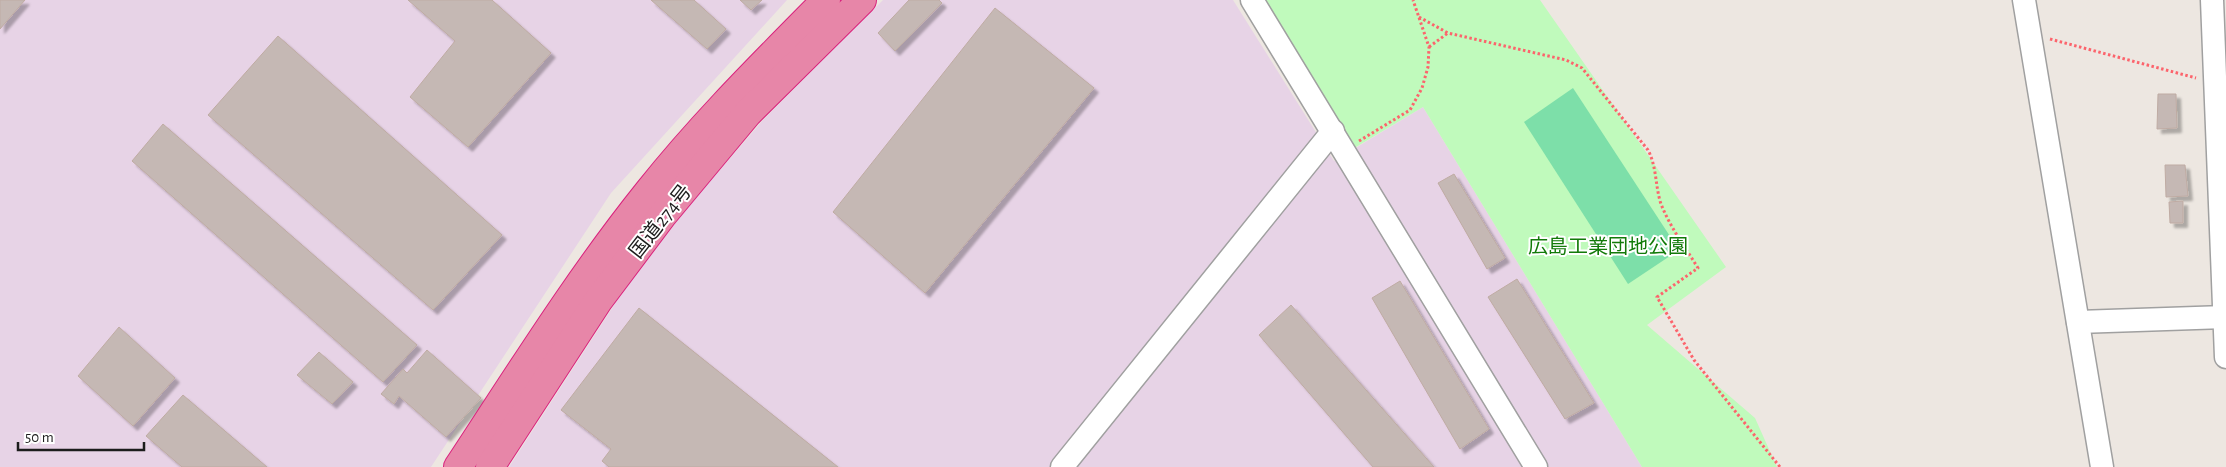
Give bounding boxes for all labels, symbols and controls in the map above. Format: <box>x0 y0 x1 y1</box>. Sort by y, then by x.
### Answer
street label: 国道274号 <box>625 181 695 262</box>
park label: 広島工業団地公園 <box>1528 236 1688 257</box>
scale bar <box>18 420 144 452</box>
text: 50 m <box>25 430 54 445</box>

